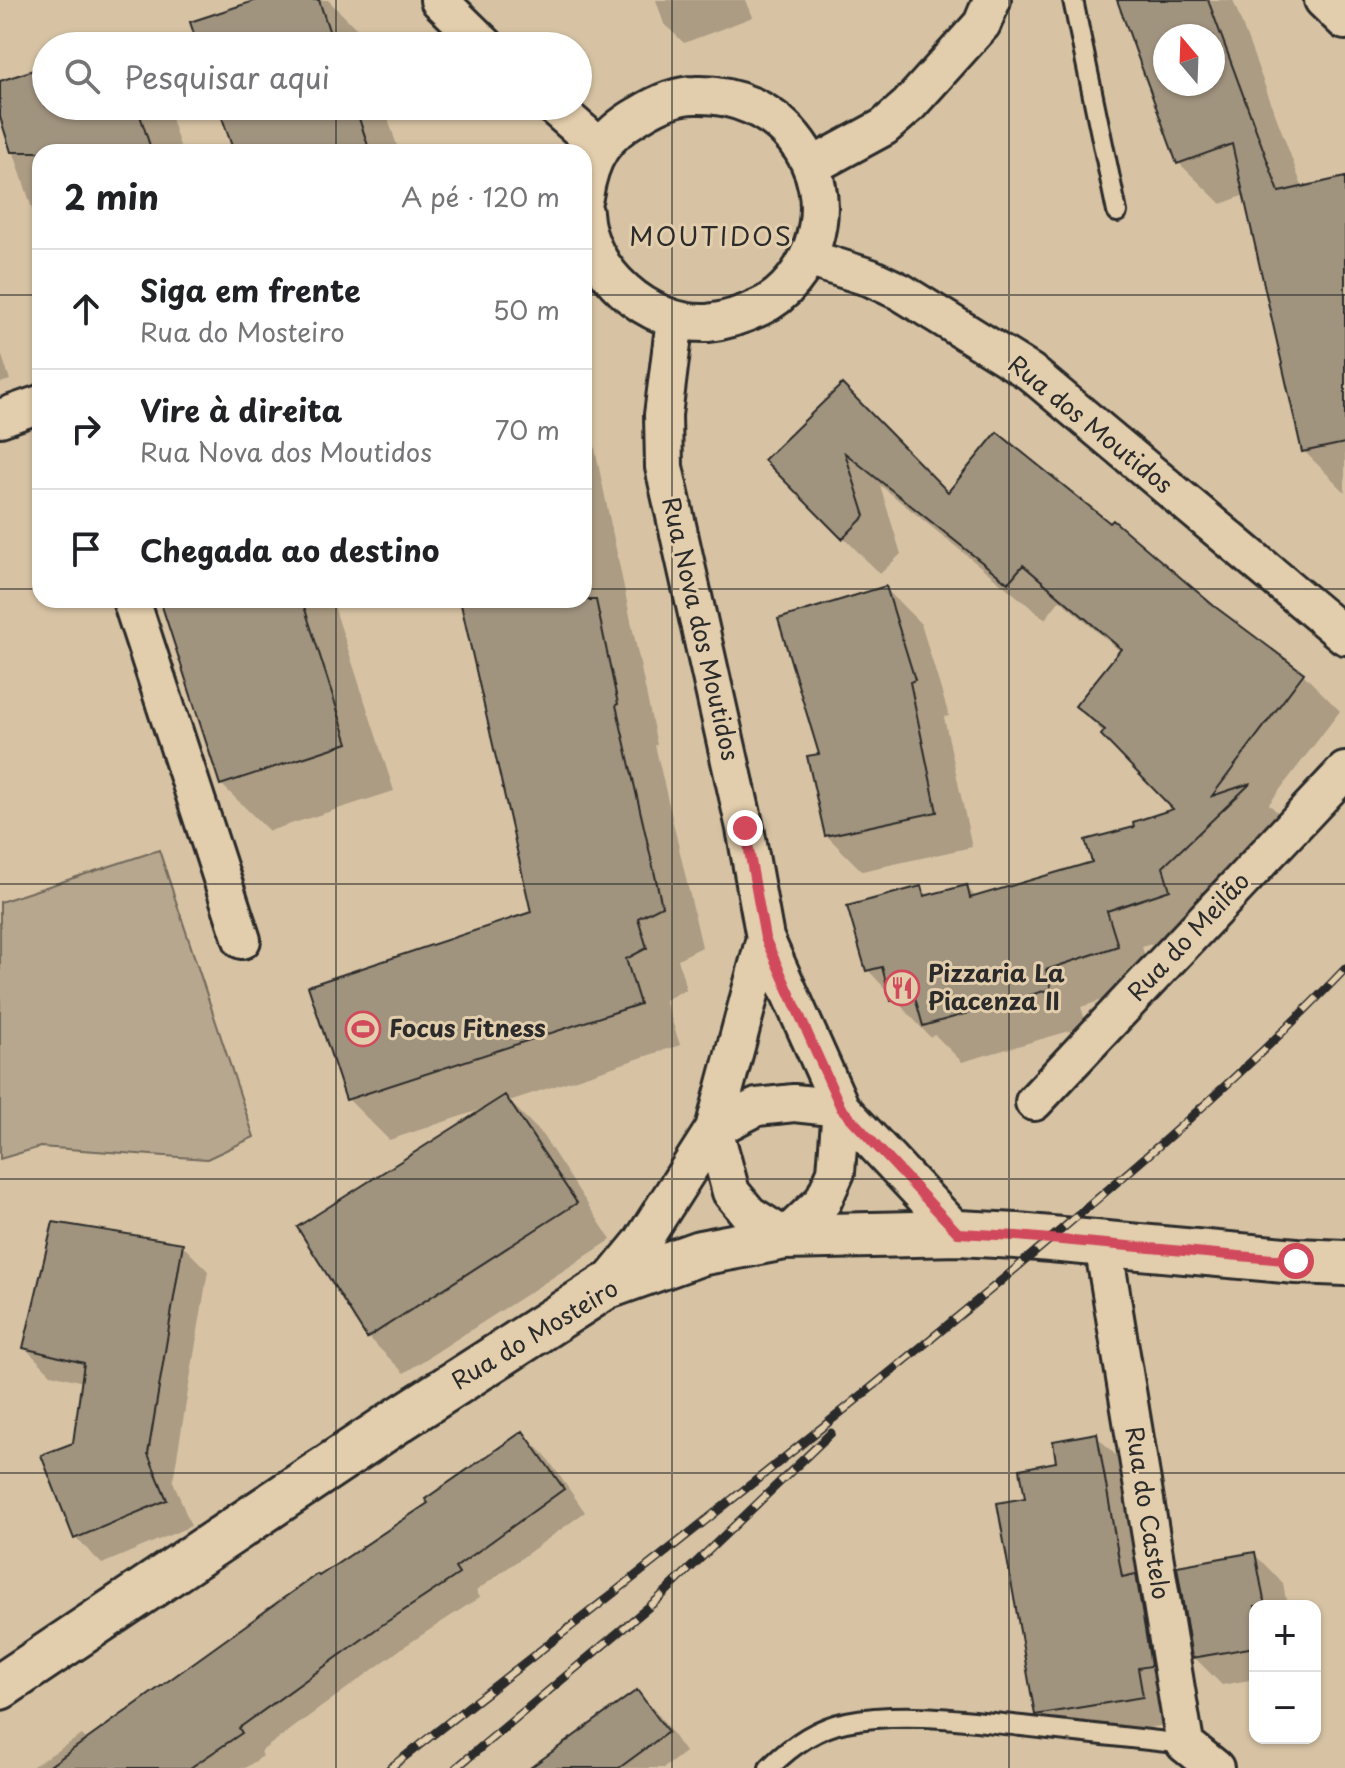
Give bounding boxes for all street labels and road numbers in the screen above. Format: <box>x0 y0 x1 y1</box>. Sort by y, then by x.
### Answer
street label: Rua dos Moutidos <box>1001 346 1181 501</box>
street label: Rua Nova dos Moutidos <box>654 493 750 764</box>
street label: Rua do Meilão <box>1118 863 1257 1008</box>
street label: Rua do Mosteiro <box>444 1269 624 1397</box>
street label: Rua do Castelo <box>1118 1424 1180 1602</box>

